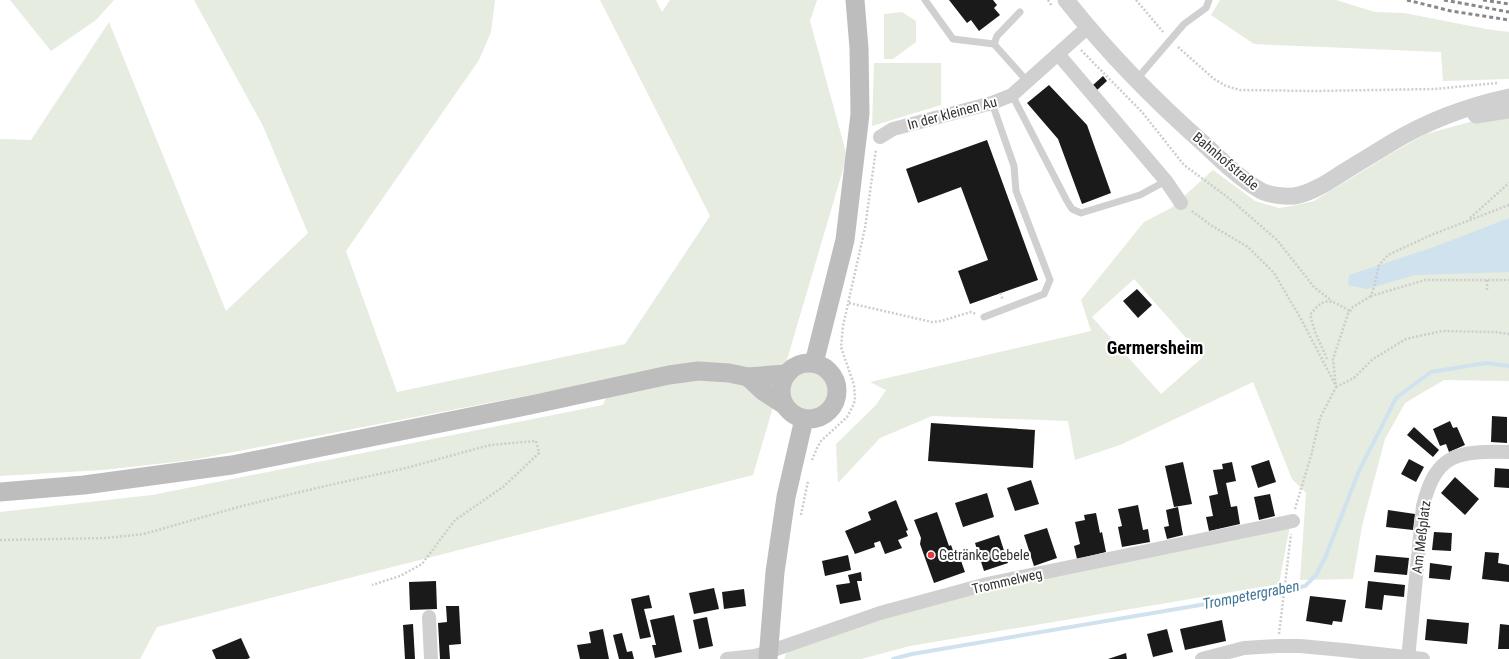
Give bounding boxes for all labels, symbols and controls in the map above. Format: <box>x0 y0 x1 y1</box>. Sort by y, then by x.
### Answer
street label: In der kleinen Au <box>906 93 998 133</box>
street label: Bahnhofstraße <box>1190 129 1263 194</box>
district label: Germersheim <box>1107 337 1203 358</box>
street label: Am Meßplatz <box>1409 500 1433 574</box>
place label: Getränke Gebele <box>939 547 1030 563</box>
marker: Getränke Gebele <box>926 550 936 560</box>
street label: Trommelweg <box>970 565 1044 597</box>
water label: Trompetergraben <box>1201 577 1301 613</box>

